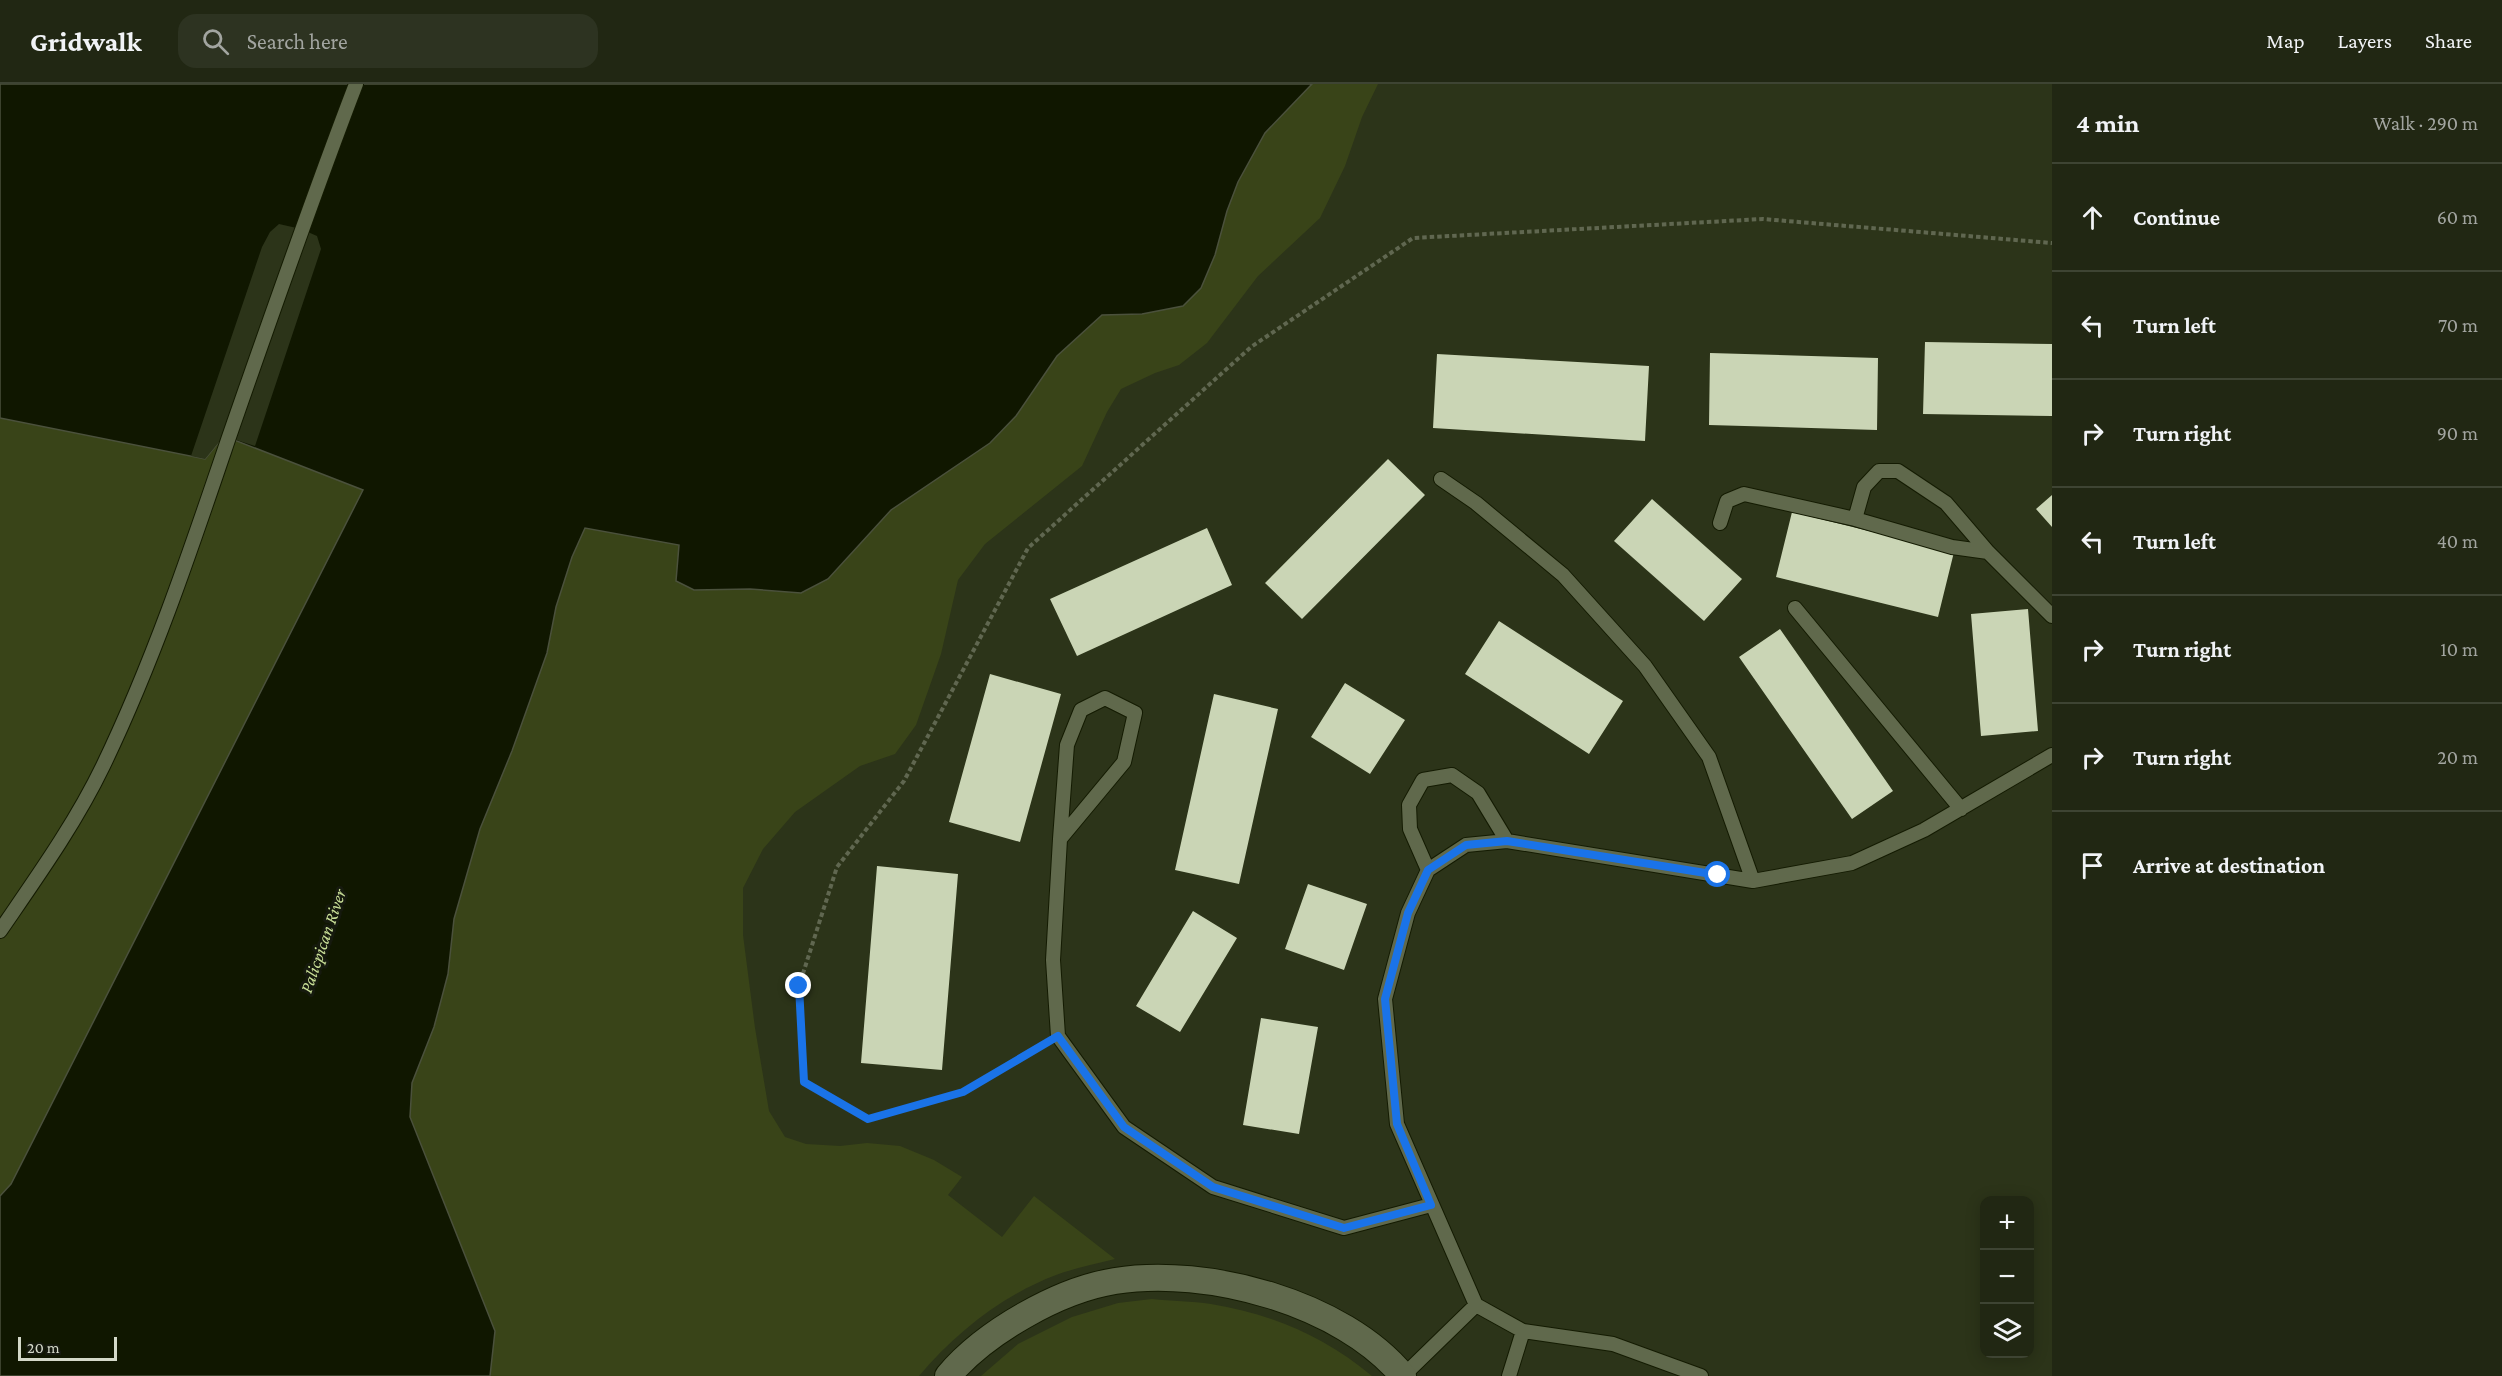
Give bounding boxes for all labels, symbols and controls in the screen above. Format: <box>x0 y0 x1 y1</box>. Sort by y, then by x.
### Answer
search box <box>178 14 598 68</box>
icon: search <box>199 25 232 58</box>
text: Gridwalk <box>30 26 142 57</box>
text: Search here <box>247 29 348 54</box>
text: Map <box>2266 29 2305 53</box>
text: Layers <box>2338 29 2392 53</box>
text: Share <box>2425 29 2472 53</box>
text: 4 min <box>2076 109 2140 138</box>
text: Walk · 290 m <box>2373 112 2478 134</box>
icon: ahead <box>2076 201 2109 234</box>
text: Continue <box>2133 205 2220 230</box>
text: 60 m <box>2437 206 2478 228</box>
icon: left <box>2076 309 2109 342</box>
text: Turn left <box>2133 313 2216 338</box>
text: 70 m <box>2438 314 2478 336</box>
icon: right <box>2076 417 2109 450</box>
text: Turn right <box>2133 421 2231 446</box>
text: 90 m <box>2437 422 2478 444</box>
icon: left <box>2076 525 2109 558</box>
text: Turn left <box>2133 529 2216 554</box>
text: 40 m <box>2437 530 2478 552</box>
icon: right <box>2076 633 2109 666</box>
text: Turn right <box>2133 637 2231 662</box>
text: 10 m <box>2440 638 2478 660</box>
icon: right <box>2076 741 2109 774</box>
text: Turn right <box>2133 745 2231 770</box>
text: 20 m <box>2437 746 2478 768</box>
icon: arrive <box>2076 849 2109 882</box>
text: Arrive at destination <box>2133 853 2325 878</box>
route start <box>1704 861 1730 887</box>
water label: Palicpican River <box>296 886 350 996</box>
route end <box>785 972 811 998</box>
map controls <box>1980 1196 2034 1358</box>
button: + <box>1980 1196 2034 1250</box>
button: − <box>1980 1250 2034 1304</box>
button: layers <box>1980 1304 2034 1358</box>
scale bar <box>18 1334 117 1362</box>
text: 20 m <box>27 1339 60 1356</box>

